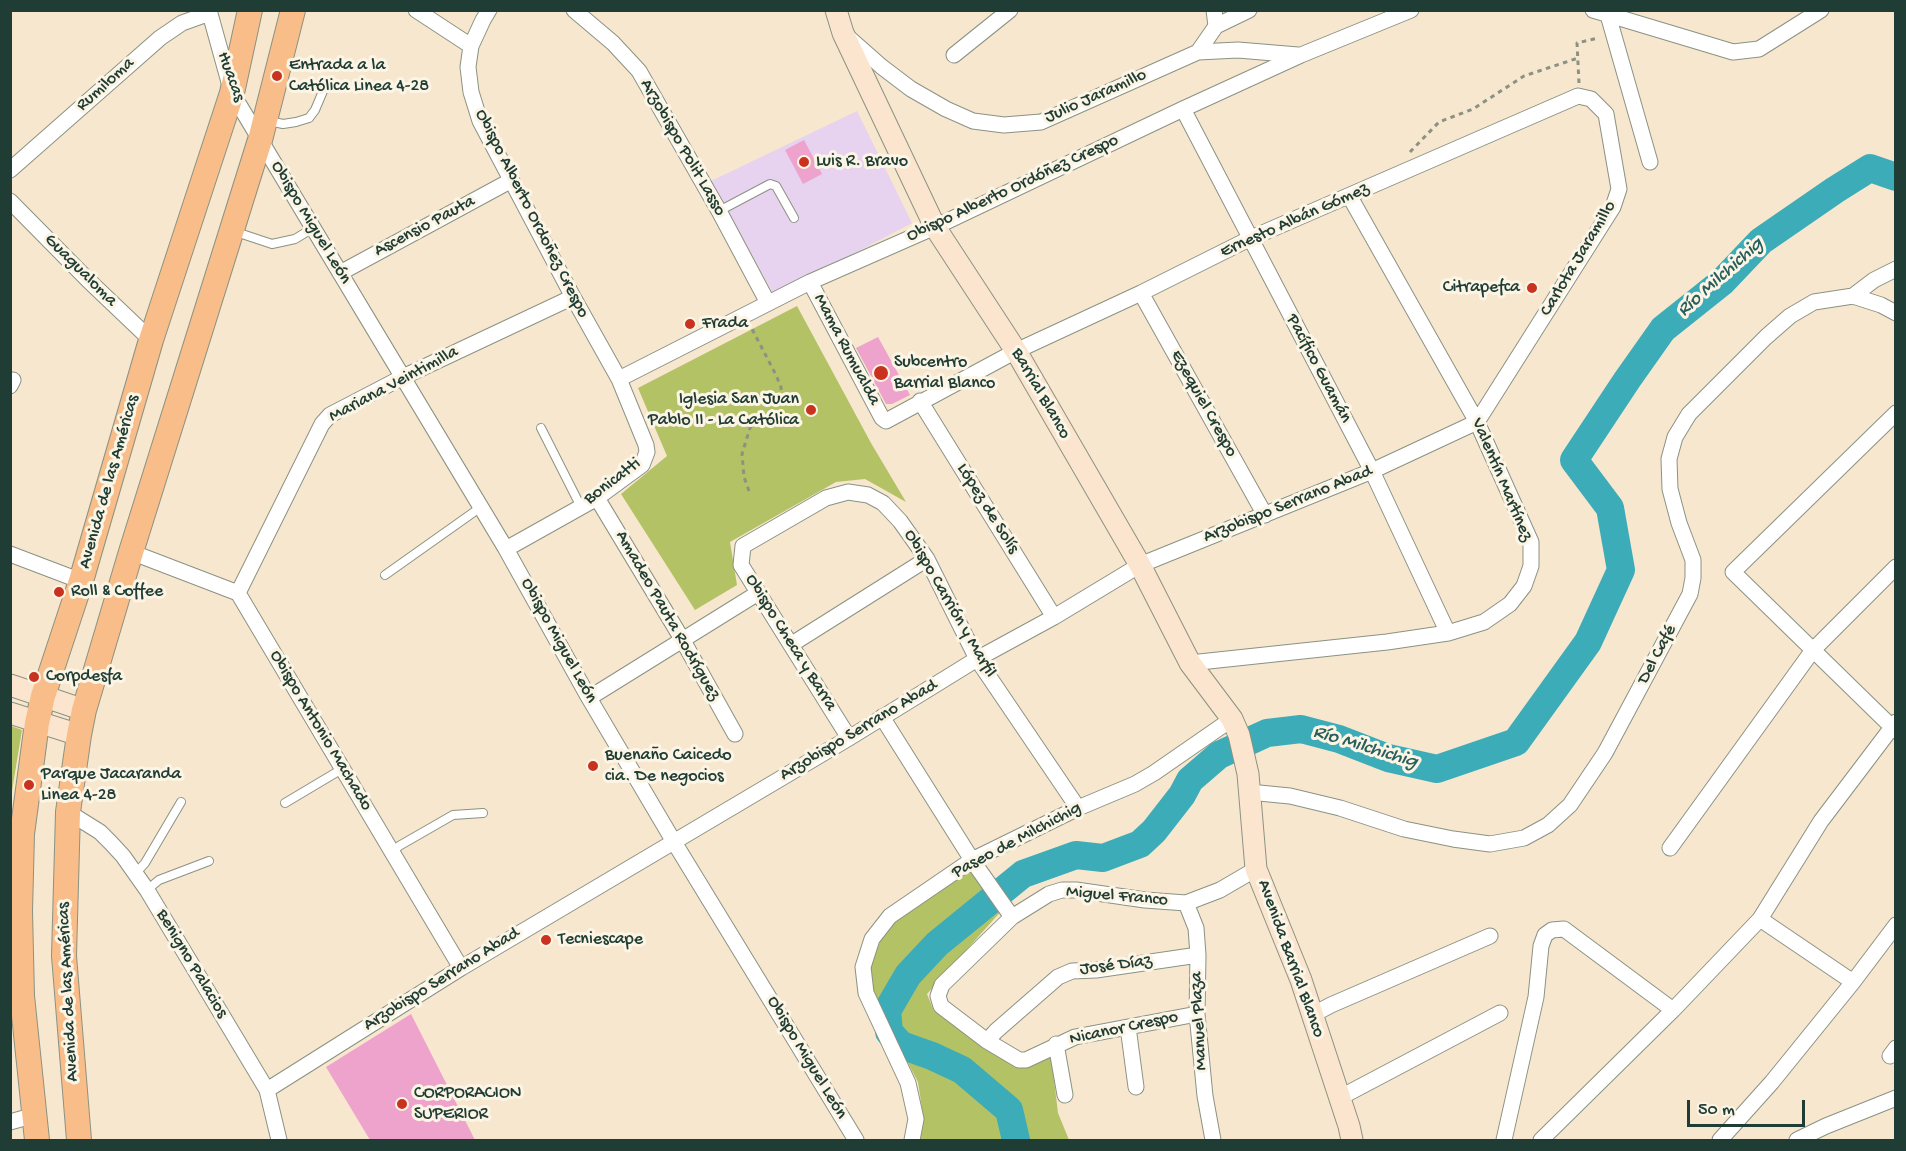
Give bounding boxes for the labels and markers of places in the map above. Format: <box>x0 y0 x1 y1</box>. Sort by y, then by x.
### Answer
place label: Entrada a la Católica Linea 4-28 <box>289 55 429 98</box>
marker: Entrada a la Católica Linea 4-28 <box>270 69 284 83</box>
place label: Luis R. Bravo <box>816 151 908 173</box>
marker: Luis R. Bravo <box>797 155 811 169</box>
place label: Citrapefca <box>1443 277 1520 299</box>
marker: Citrapefca <box>1525 281 1539 295</box>
place label: Frada <box>702 313 748 335</box>
marker: Frada <box>683 317 697 331</box>
place label: Subcentro Barrial Blanco <box>894 352 995 394</box>
marker: Subcentro Barrial Blanco <box>872 364 890 382</box>
place label: Iglesia San Juan Pablo II - La Católica <box>648 389 799 432</box>
marker: Iglesia San Juan Pablo II - La Católica <box>804 403 818 417</box>
place label: Roll & Coffee <box>71 581 163 603</box>
marker: Roll & Coffee <box>52 585 66 599</box>
place label: Corpdesfa <box>46 666 122 688</box>
marker: Corpdesfa <box>27 670 41 684</box>
place label: Buenaño Caicedo cia. De negocios <box>605 745 732 788</box>
marker: Buenaño Caicedo cia. De negocios <box>586 759 600 773</box>
place label: Parque Jacaranda Linea 4-28 <box>41 764 181 806</box>
marker: Parque Jacaranda Linea 4-28 <box>22 778 36 792</box>
place label: Tecniescape <box>558 929 643 951</box>
marker: Tecniescape <box>539 933 553 947</box>
place label: CORPORACION SUPERIOR <box>414 1083 522 1126</box>
marker: CORPORACION SUPERIOR <box>395 1097 409 1111</box>

